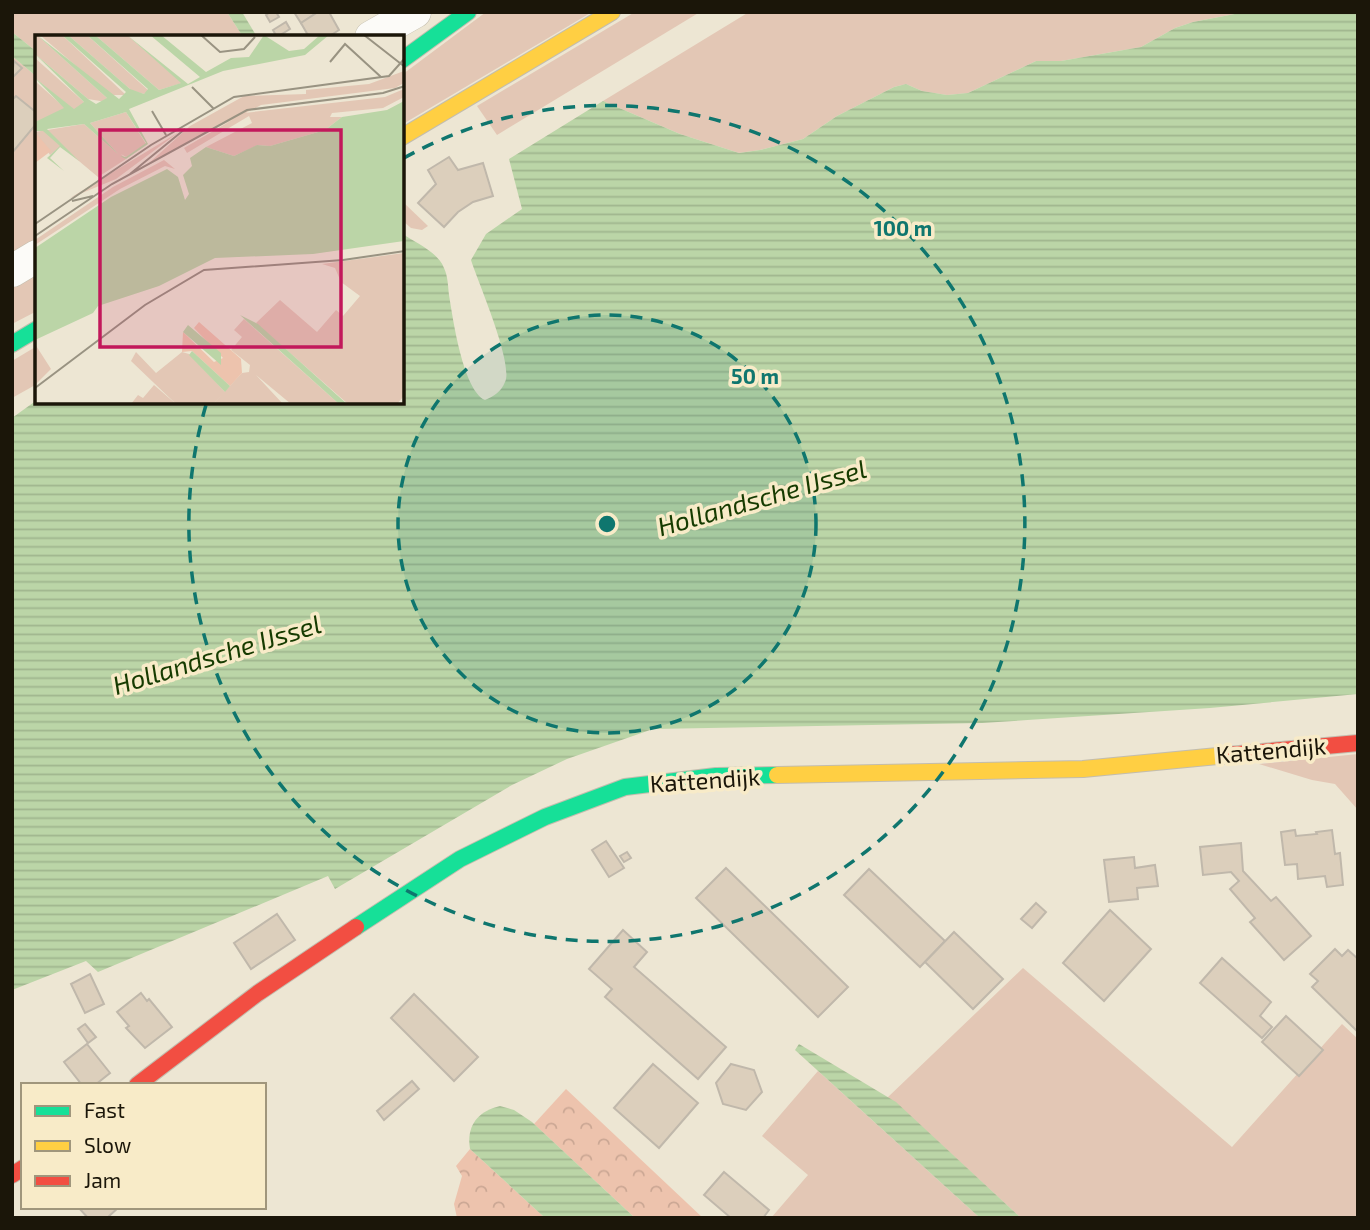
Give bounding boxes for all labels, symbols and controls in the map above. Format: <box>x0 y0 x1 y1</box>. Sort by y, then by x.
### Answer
inset map <box>35 35 404 404</box>
text: 100 m <box>874 215 932 240</box>
text: 50 m <box>731 363 779 388</box>
water label: Hollandsche IJssel <box>653 452 870 541</box>
centre of rings <box>595 512 619 536</box>
water label: Hollandsche IJssel <box>109 607 324 700</box>
street label: Kattendijk <box>1215 730 1327 769</box>
street label: Kattendijk <box>649 761 761 798</box>
legend <box>21 1083 266 1209</box>
text: Fast <box>84 1097 125 1122</box>
text: Slow <box>84 1132 131 1157</box>
text: Jam <box>84 1167 121 1192</box>

